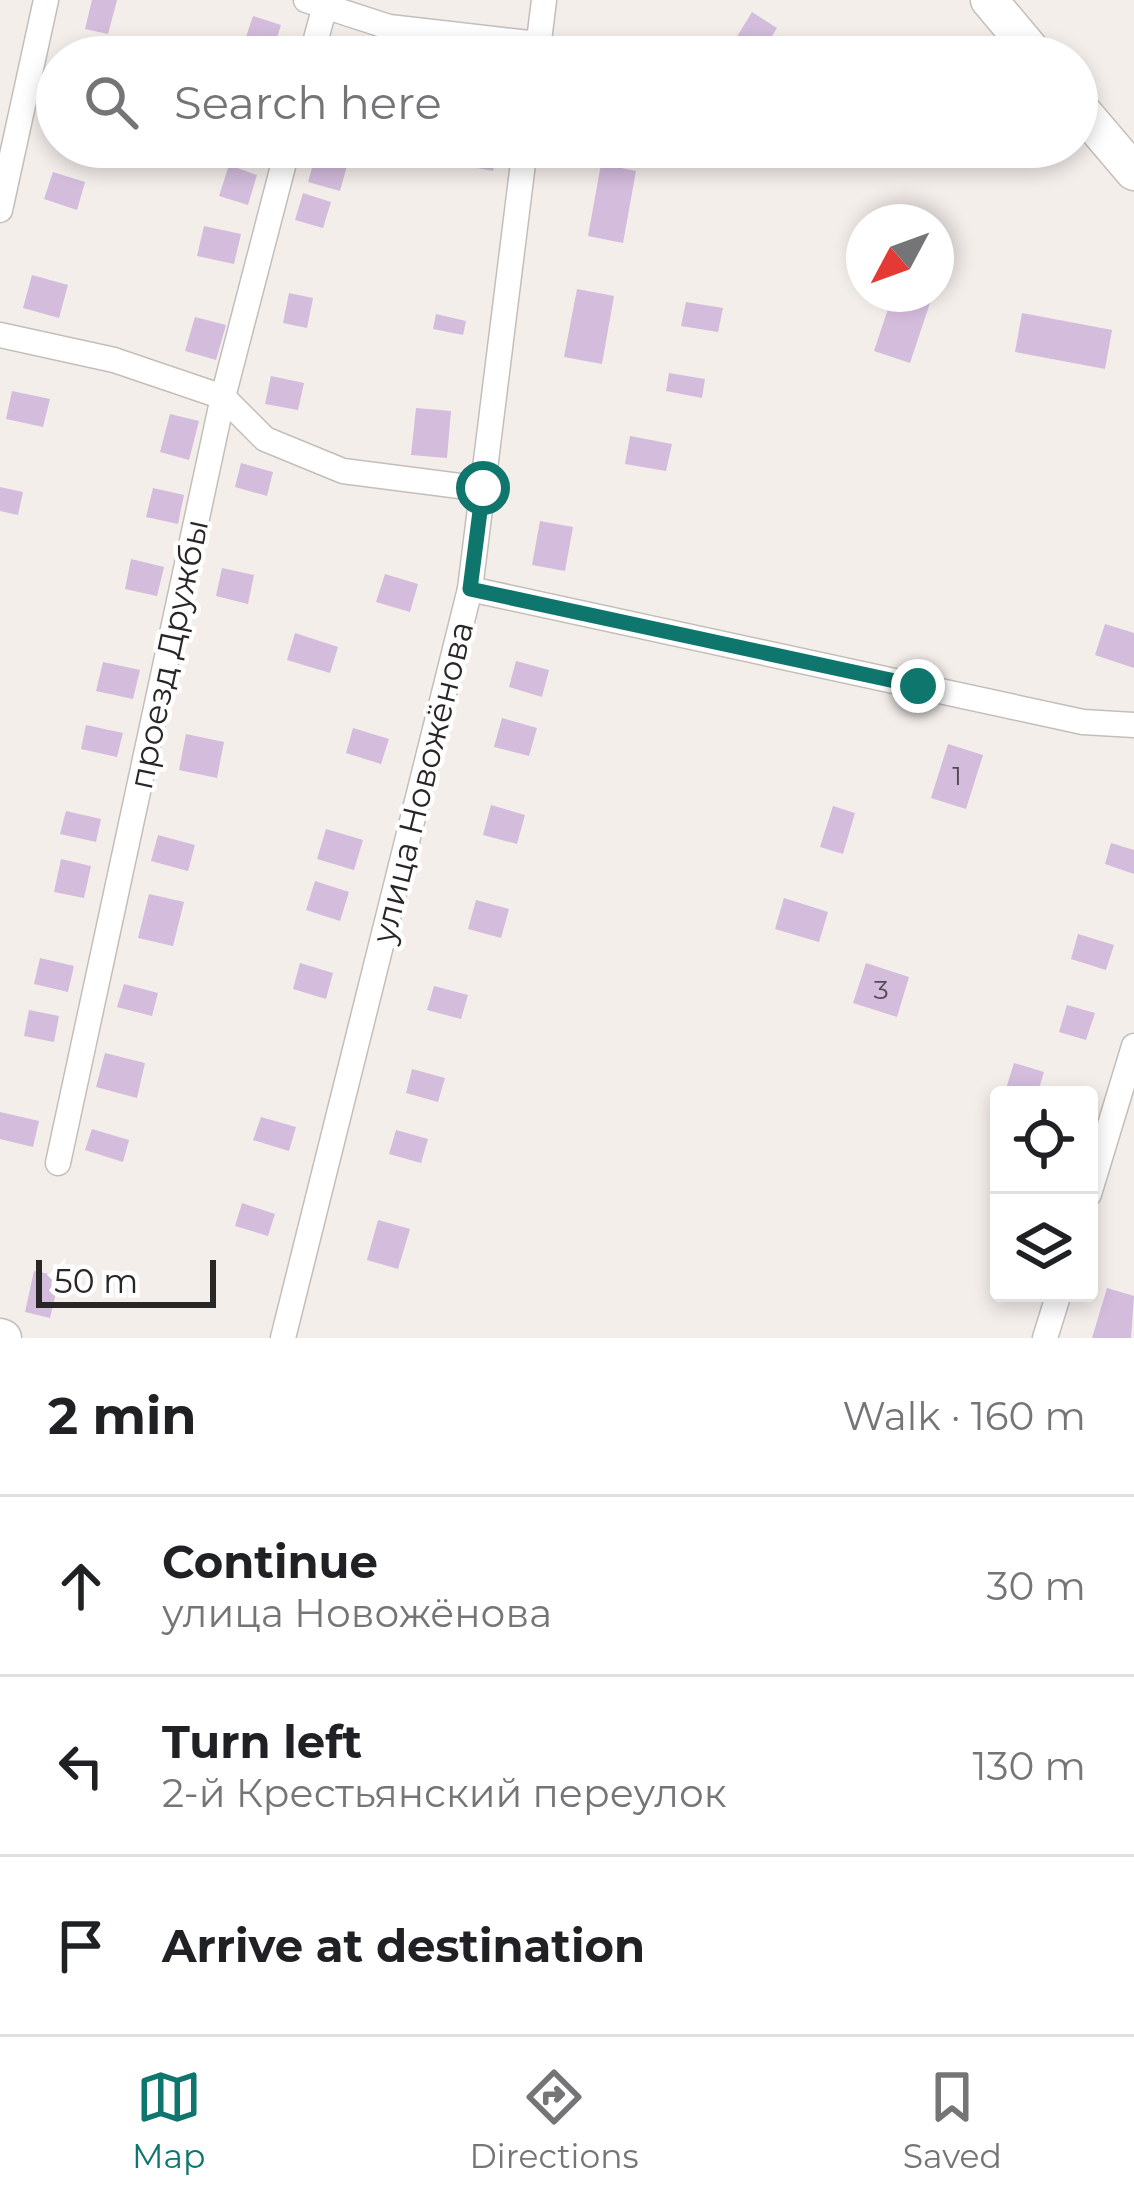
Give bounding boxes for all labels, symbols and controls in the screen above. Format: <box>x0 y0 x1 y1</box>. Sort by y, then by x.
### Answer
search box <box>36 36 1098 168</box>
icon: search <box>78 69 144 135</box>
text: Search here <box>174 75 442 130</box>
north arrow <box>846 204 954 312</box>
route start <box>456 461 510 515</box>
street label: проезд Дружбы <box>120 515 216 793</box>
street label: улица Новожёнова <box>362 617 481 948</box>
route end <box>891 659 945 713</box>
house number: 1 <box>952 759 962 792</box>
house number: 3 <box>873 973 889 1006</box>
map controls <box>990 1086 1098 1302</box>
button: locate <box>990 1086 1098 1194</box>
button: layers <box>990 1194 1098 1302</box>
scale bar <box>36 1254 216 1307</box>
text: 50 m <box>54 1261 138 1301</box>
text: 2 min <box>48 1385 197 1447</box>
text: Walk · 160 m <box>842 1392 1086 1440</box>
text: Continue <box>162 1534 378 1589</box>
icon: ahead <box>48 1553 114 1619</box>
text: 30 m <box>987 1562 1086 1610</box>
text: улица Новожёнова <box>162 1589 552 1637</box>
text: Turn left <box>162 1714 362 1769</box>
icon: left <box>48 1733 114 1799</box>
text: 130 m <box>973 1742 1086 1790</box>
text: 2-й Крестьянский переулок <box>162 1769 726 1817</box>
icon: arrive <box>48 1913 114 1979</box>
text: Arrive at destination <box>162 1918 645 1973</box>
tab: Map <box>132 2064 205 2176</box>
tab: Directions <box>470 2064 639 2176</box>
tab: Saved <box>903 2064 1002 2176</box>

